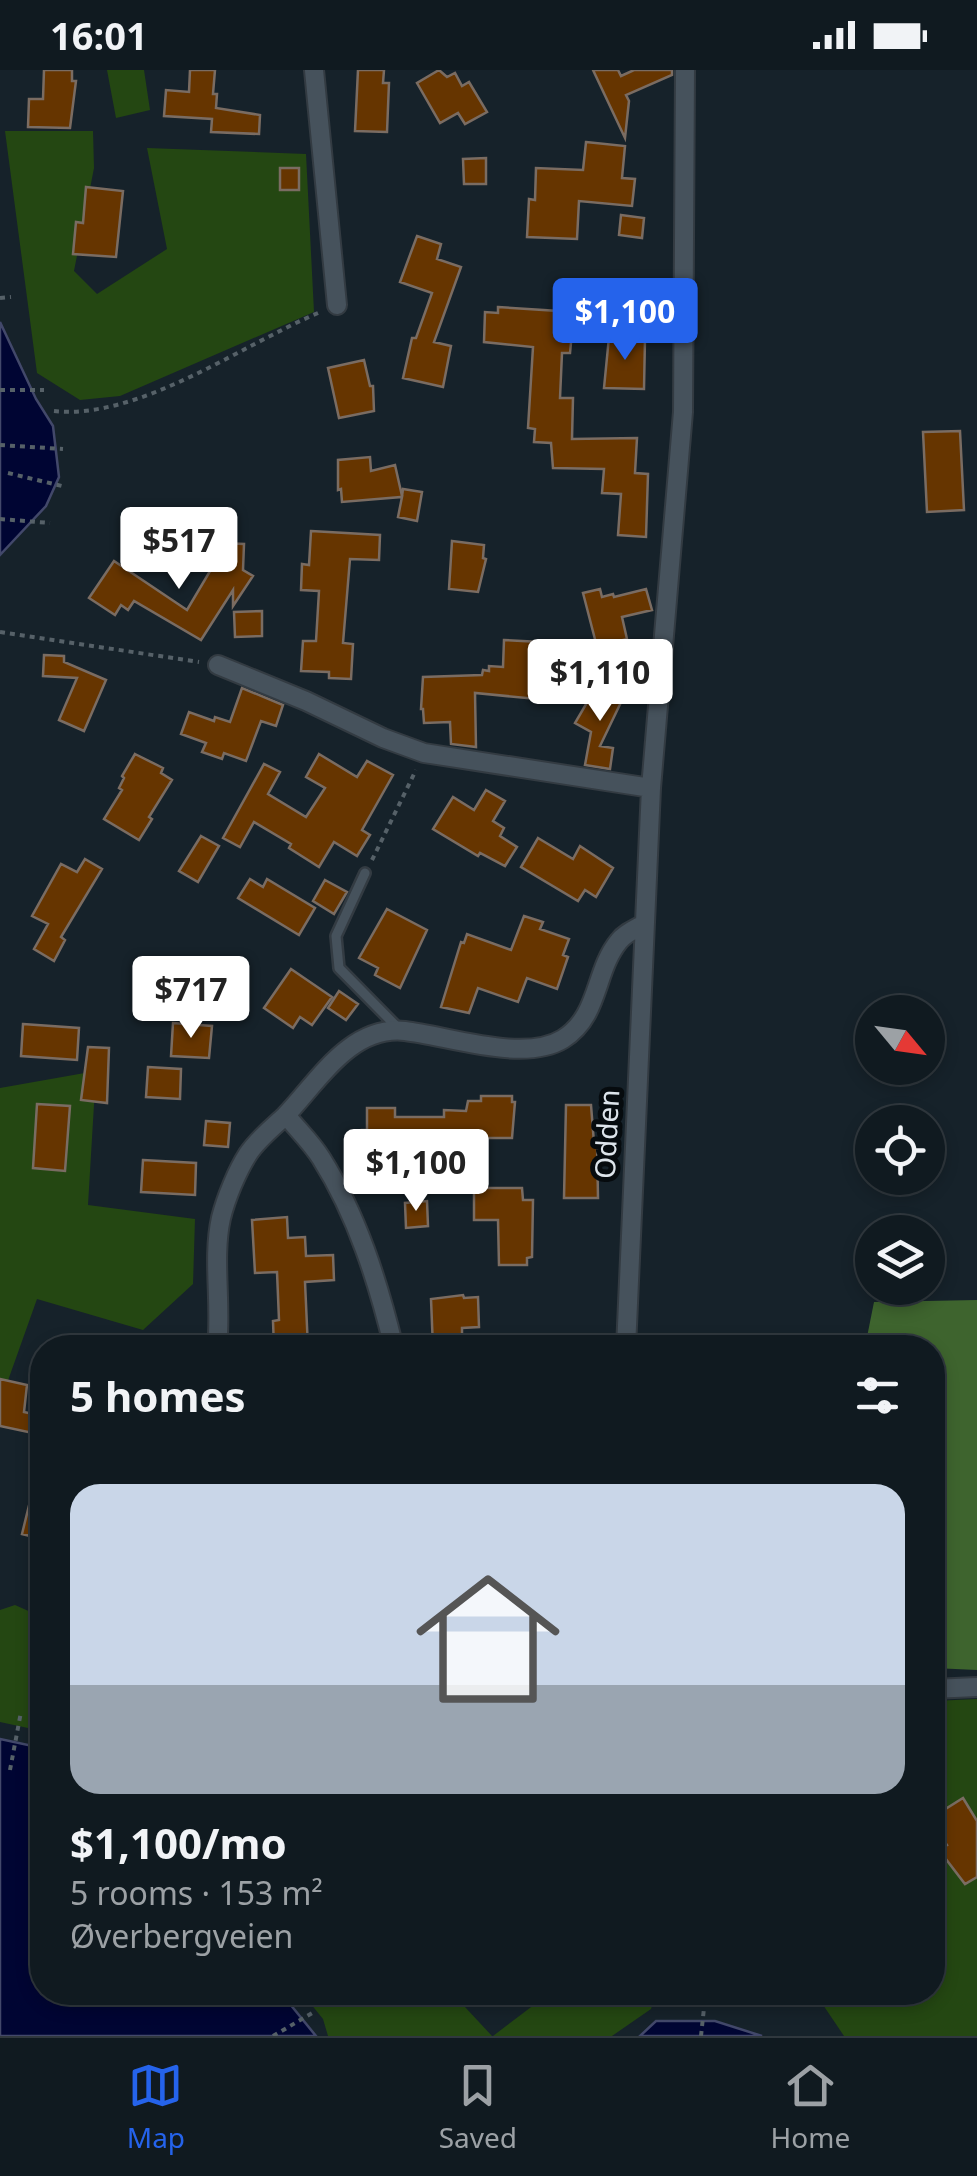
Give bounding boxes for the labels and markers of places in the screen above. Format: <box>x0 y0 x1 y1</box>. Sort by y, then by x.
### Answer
pin: $1,100 <box>544 278 706 363</box>
pin: $517 <box>120 507 238 592</box>
pin: $1,110 <box>519 639 681 724</box>
pin: $717 <box>132 956 250 1041</box>
pin: $1,100 <box>335 1129 497 1214</box>

